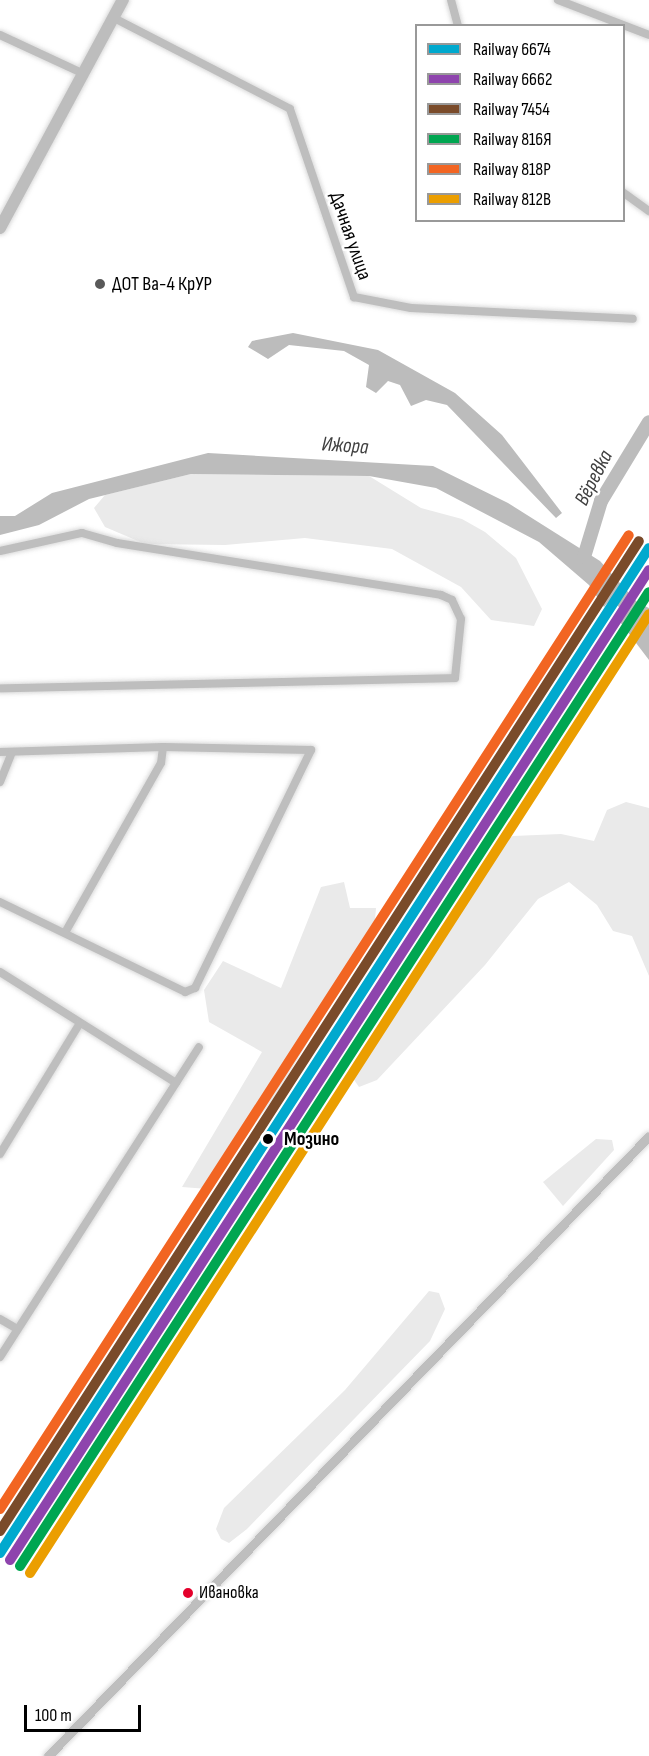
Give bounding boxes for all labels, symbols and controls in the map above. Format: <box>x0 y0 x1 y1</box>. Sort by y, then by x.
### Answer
legend <box>415 24 625 222</box>
text: Railway 6674 <box>473 39 551 60</box>
text: Railway 6662 <box>473 69 552 90</box>
text: Railway 7454 <box>473 99 550 120</box>
text: Railway 816Я <box>473 129 552 150</box>
text: Railway 818Р <box>473 159 551 180</box>
street label: Дачная улица <box>324 189 376 283</box>
text: Railway 812В <box>473 189 551 210</box>
place label: ДОТ Ва-4 КрУР <box>112 272 212 296</box>
marker: ДОТ Ва-4 КрУР <box>93 277 107 291</box>
water label: Ижора <box>321 432 369 460</box>
water label: Вёревка <box>569 446 619 510</box>
place label: Мозино <box>284 1127 339 1151</box>
marker: Мозино <box>257 1128 279 1150</box>
place label: Ивановка <box>199 1582 259 1604</box>
marker: Ивановка <box>182 1587 194 1599</box>
scale bar <box>27 1693 144 1731</box>
text: 100 m <box>35 1705 72 1726</box>

